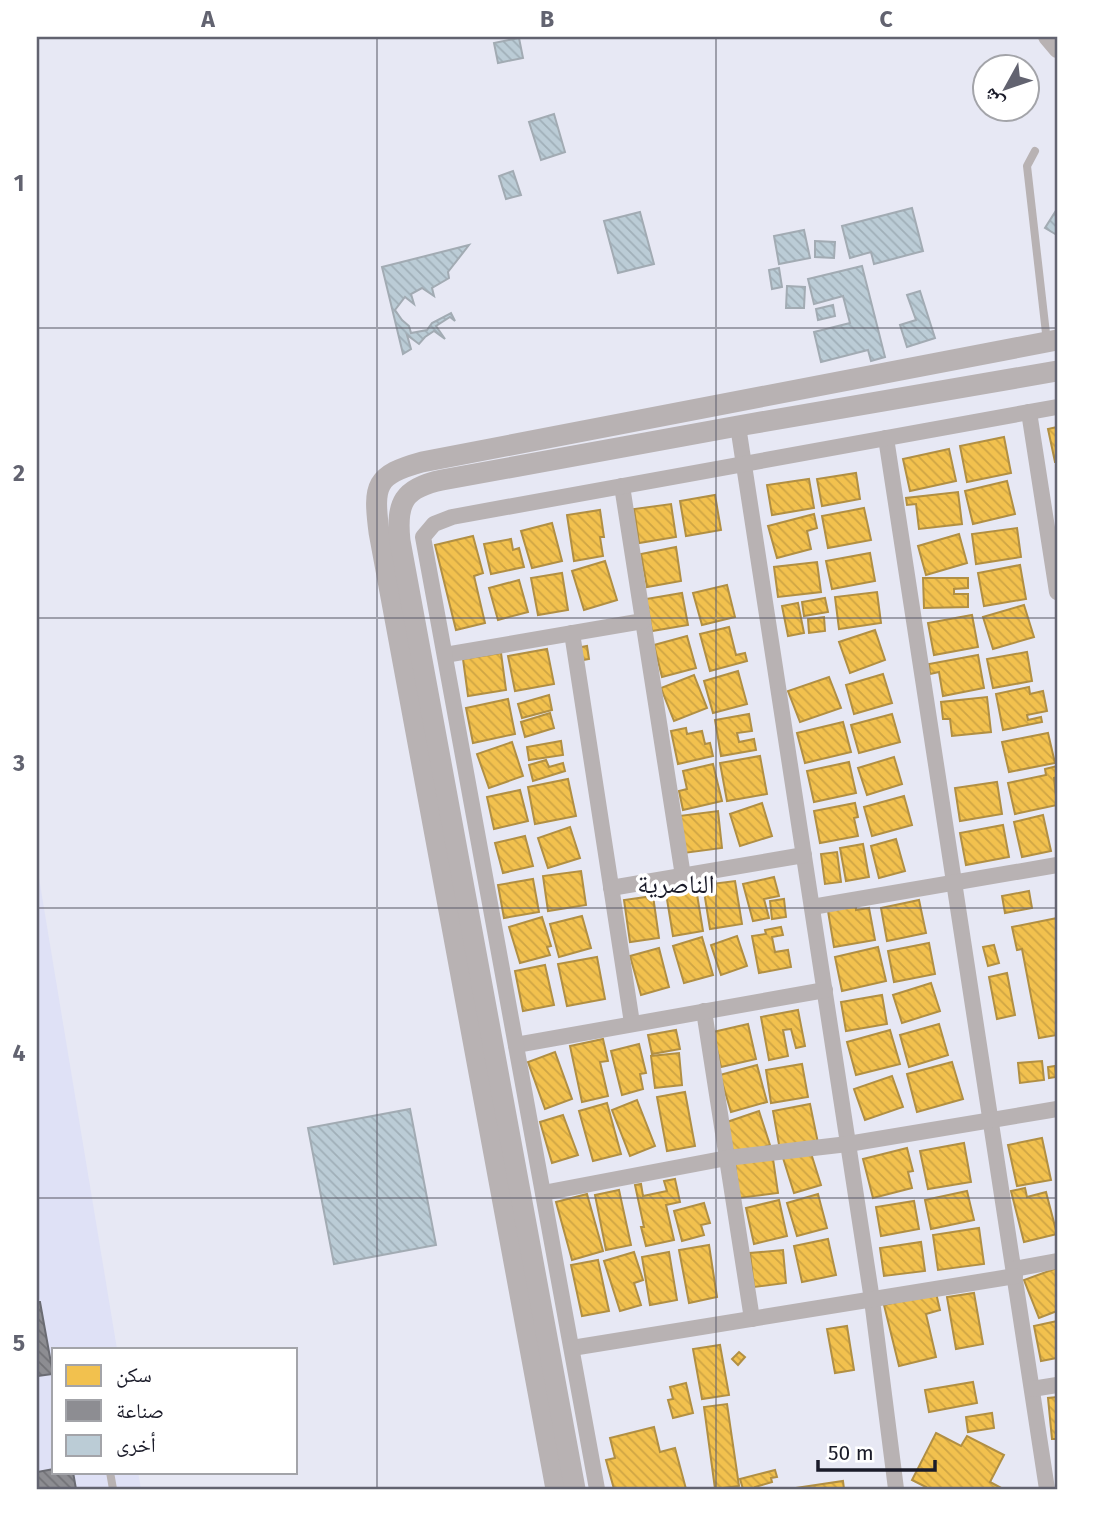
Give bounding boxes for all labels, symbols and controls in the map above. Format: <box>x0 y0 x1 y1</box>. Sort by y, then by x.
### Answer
text: A <box>200 5 215 33</box>
text: B <box>540 5 554 33</box>
text: C <box>879 5 893 33</box>
north arrow <box>972 52 1042 122</box>
text: ش <box>978 83 1009 114</box>
text: 1 <box>14 169 24 197</box>
text: 2 <box>13 459 25 487</box>
text: 3 <box>12 749 25 777</box>
district label: الناصرية <box>637 869 715 900</box>
text: 4 <box>13 1039 26 1067</box>
text: 5 <box>13 1329 25 1357</box>
legend <box>52 1348 298 1474</box>
text: سكن <box>116 1362 152 1388</box>
text: صناعة <box>116 1398 164 1424</box>
scale bar <box>818 1428 935 1472</box>
text: أخرى <box>116 1432 156 1458</box>
text: 50 m <box>828 1440 874 1466</box>

